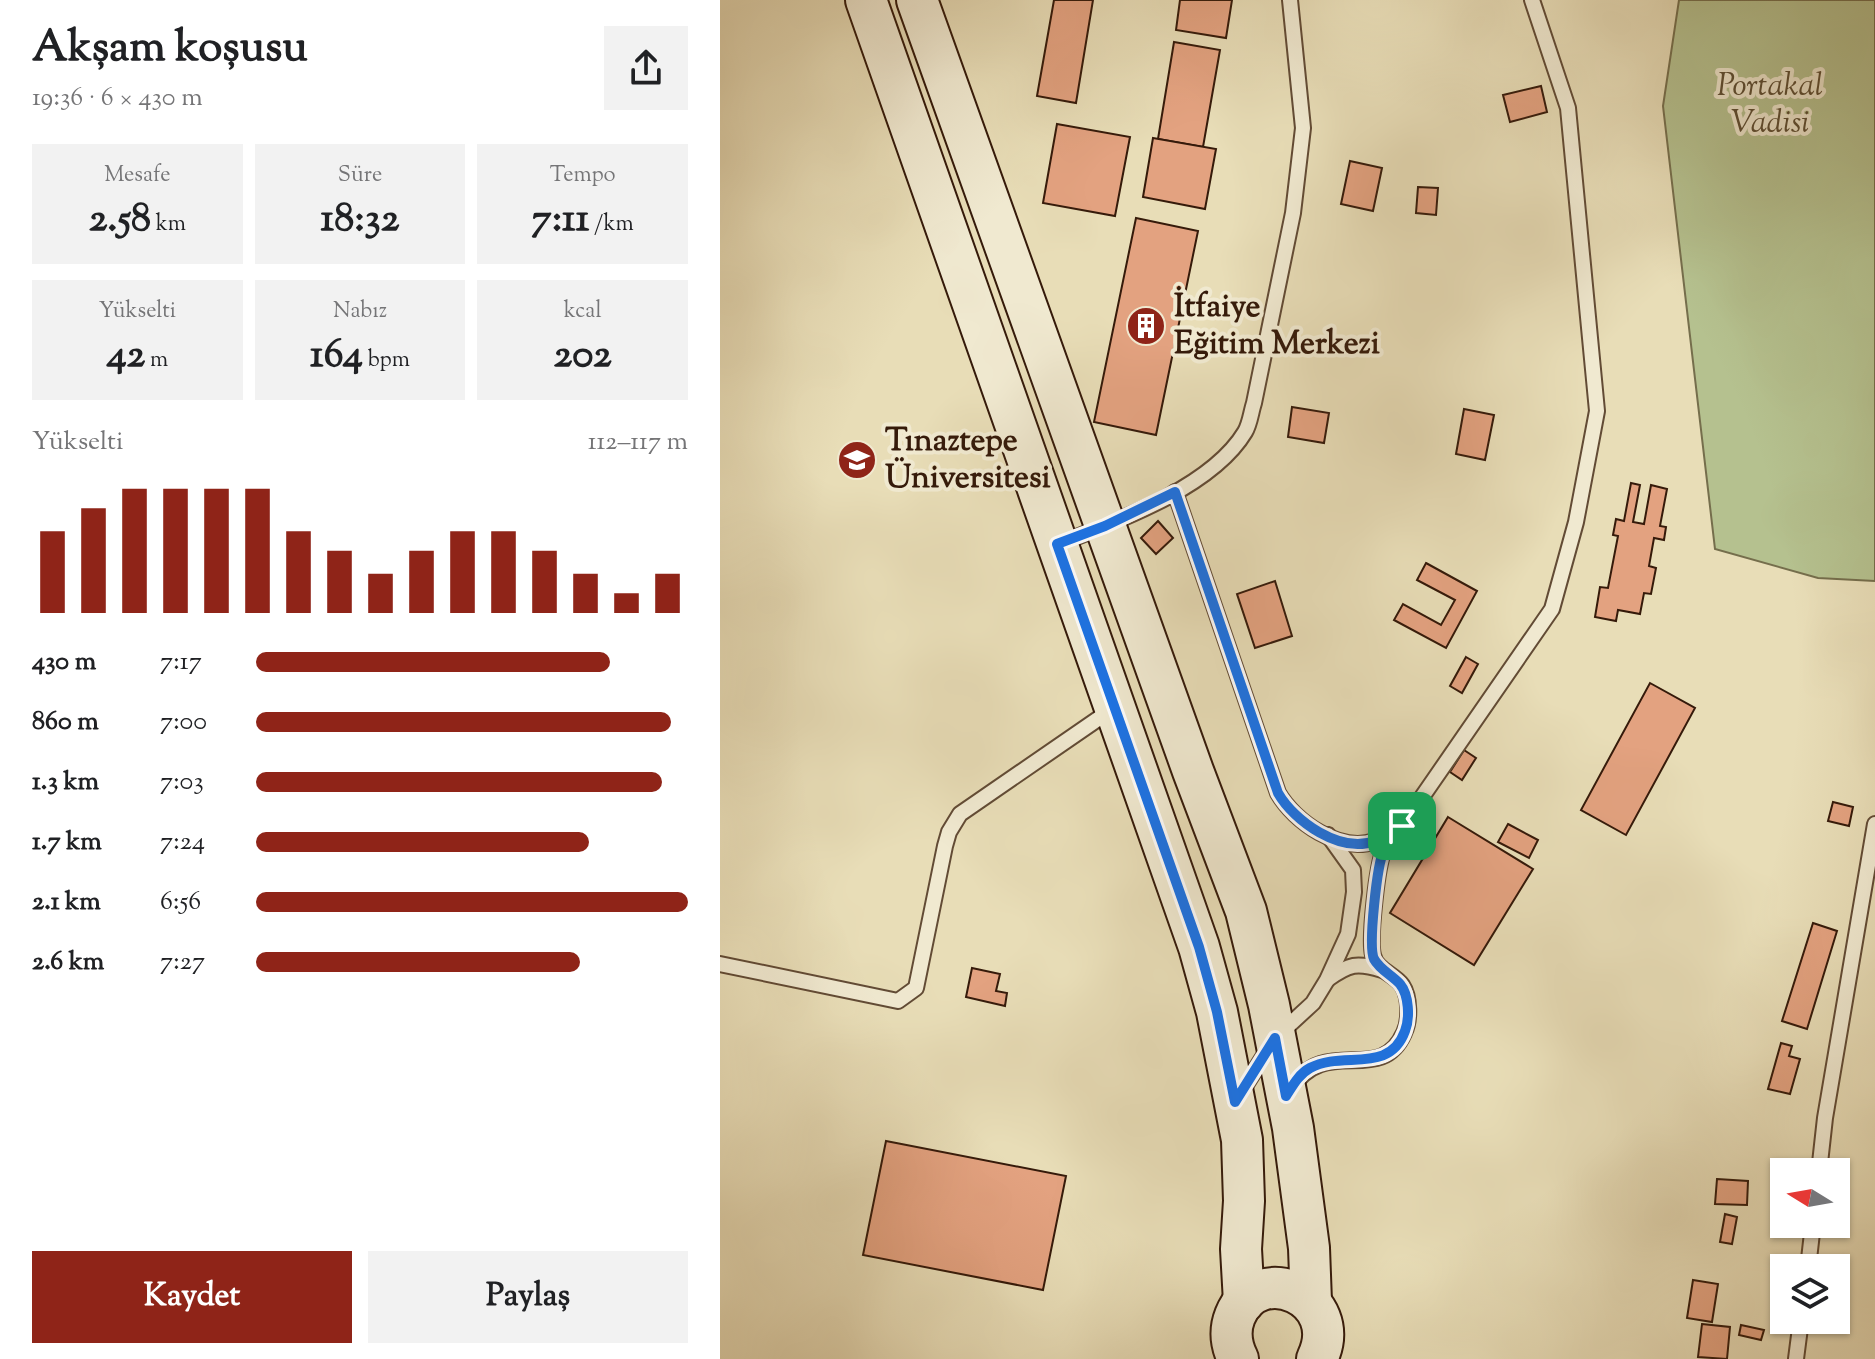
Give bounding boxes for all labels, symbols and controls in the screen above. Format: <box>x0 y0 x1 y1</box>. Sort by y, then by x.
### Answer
text: Akşam koşusu <box>32 18 308 81</box>
button: share <box>604 26 688 110</box>
park label: Portakal Vadisi <box>1717 64 1823 147</box>
text: 19:36 · 6 × 430 m <box>32 80 203 117</box>
text: Mesafe <box>104 160 171 192</box>
text: Süre <box>338 160 382 192</box>
text: Tempo <box>550 160 616 192</box>
text: 2.58 <box>89 192 151 249</box>
text: 18:32 <box>321 192 399 249</box>
text: 7:11 <box>532 192 589 249</box>
text: km <box>151 209 186 241</box>
text: /km <box>589 209 634 241</box>
place label: İtfaiye Eğitim Merkezi <box>1174 285 1380 368</box>
text: Yükselti <box>99 296 176 328</box>
text: Nabız <box>333 296 387 328</box>
text: kcal <box>564 296 602 328</box>
building icon: İtfaiye Eğitim Merkezi <box>1125 305 1167 347</box>
text: 42 <box>106 328 145 385</box>
text: 164 <box>310 328 363 385</box>
text: 202 <box>554 328 612 385</box>
text: m <box>145 345 168 377</box>
text: bpm <box>363 345 410 377</box>
place label: Tınaztepe Üniversitesi <box>885 419 1051 502</box>
text: Yükselti <box>32 424 123 461</box>
text: 112–117 m <box>588 424 688 461</box>
school or university icon: Tınaztepe Üniversitesi <box>836 439 878 481</box>
text: 430 m <box>32 644 96 681</box>
text: 7:17 <box>160 644 202 681</box>
text: 860 m <box>32 704 99 741</box>
text: 7:00 <box>160 704 207 741</box>
text: 1.3 km <box>32 764 99 801</box>
text: 7:03 <box>160 764 204 801</box>
pin <box>1368 792 1436 860</box>
icon: arrive <box>1380 804 1424 848</box>
text: 1.7 km <box>32 824 102 861</box>
text: 7:24 <box>160 824 205 861</box>
text: 2.1 km <box>32 884 101 921</box>
text: 6:56 <box>160 884 201 921</box>
text: 2.6 km <box>32 944 104 981</box>
text: 7:27 <box>160 944 205 981</box>
north arrow <box>1770 1158 1850 1238</box>
map controls <box>1770 1158 1850 1334</box>
button: Kaydet <box>32 1251 352 1343</box>
button: Paylaş <box>368 1251 688 1343</box>
button: layers <box>1770 1254 1850 1334</box>

